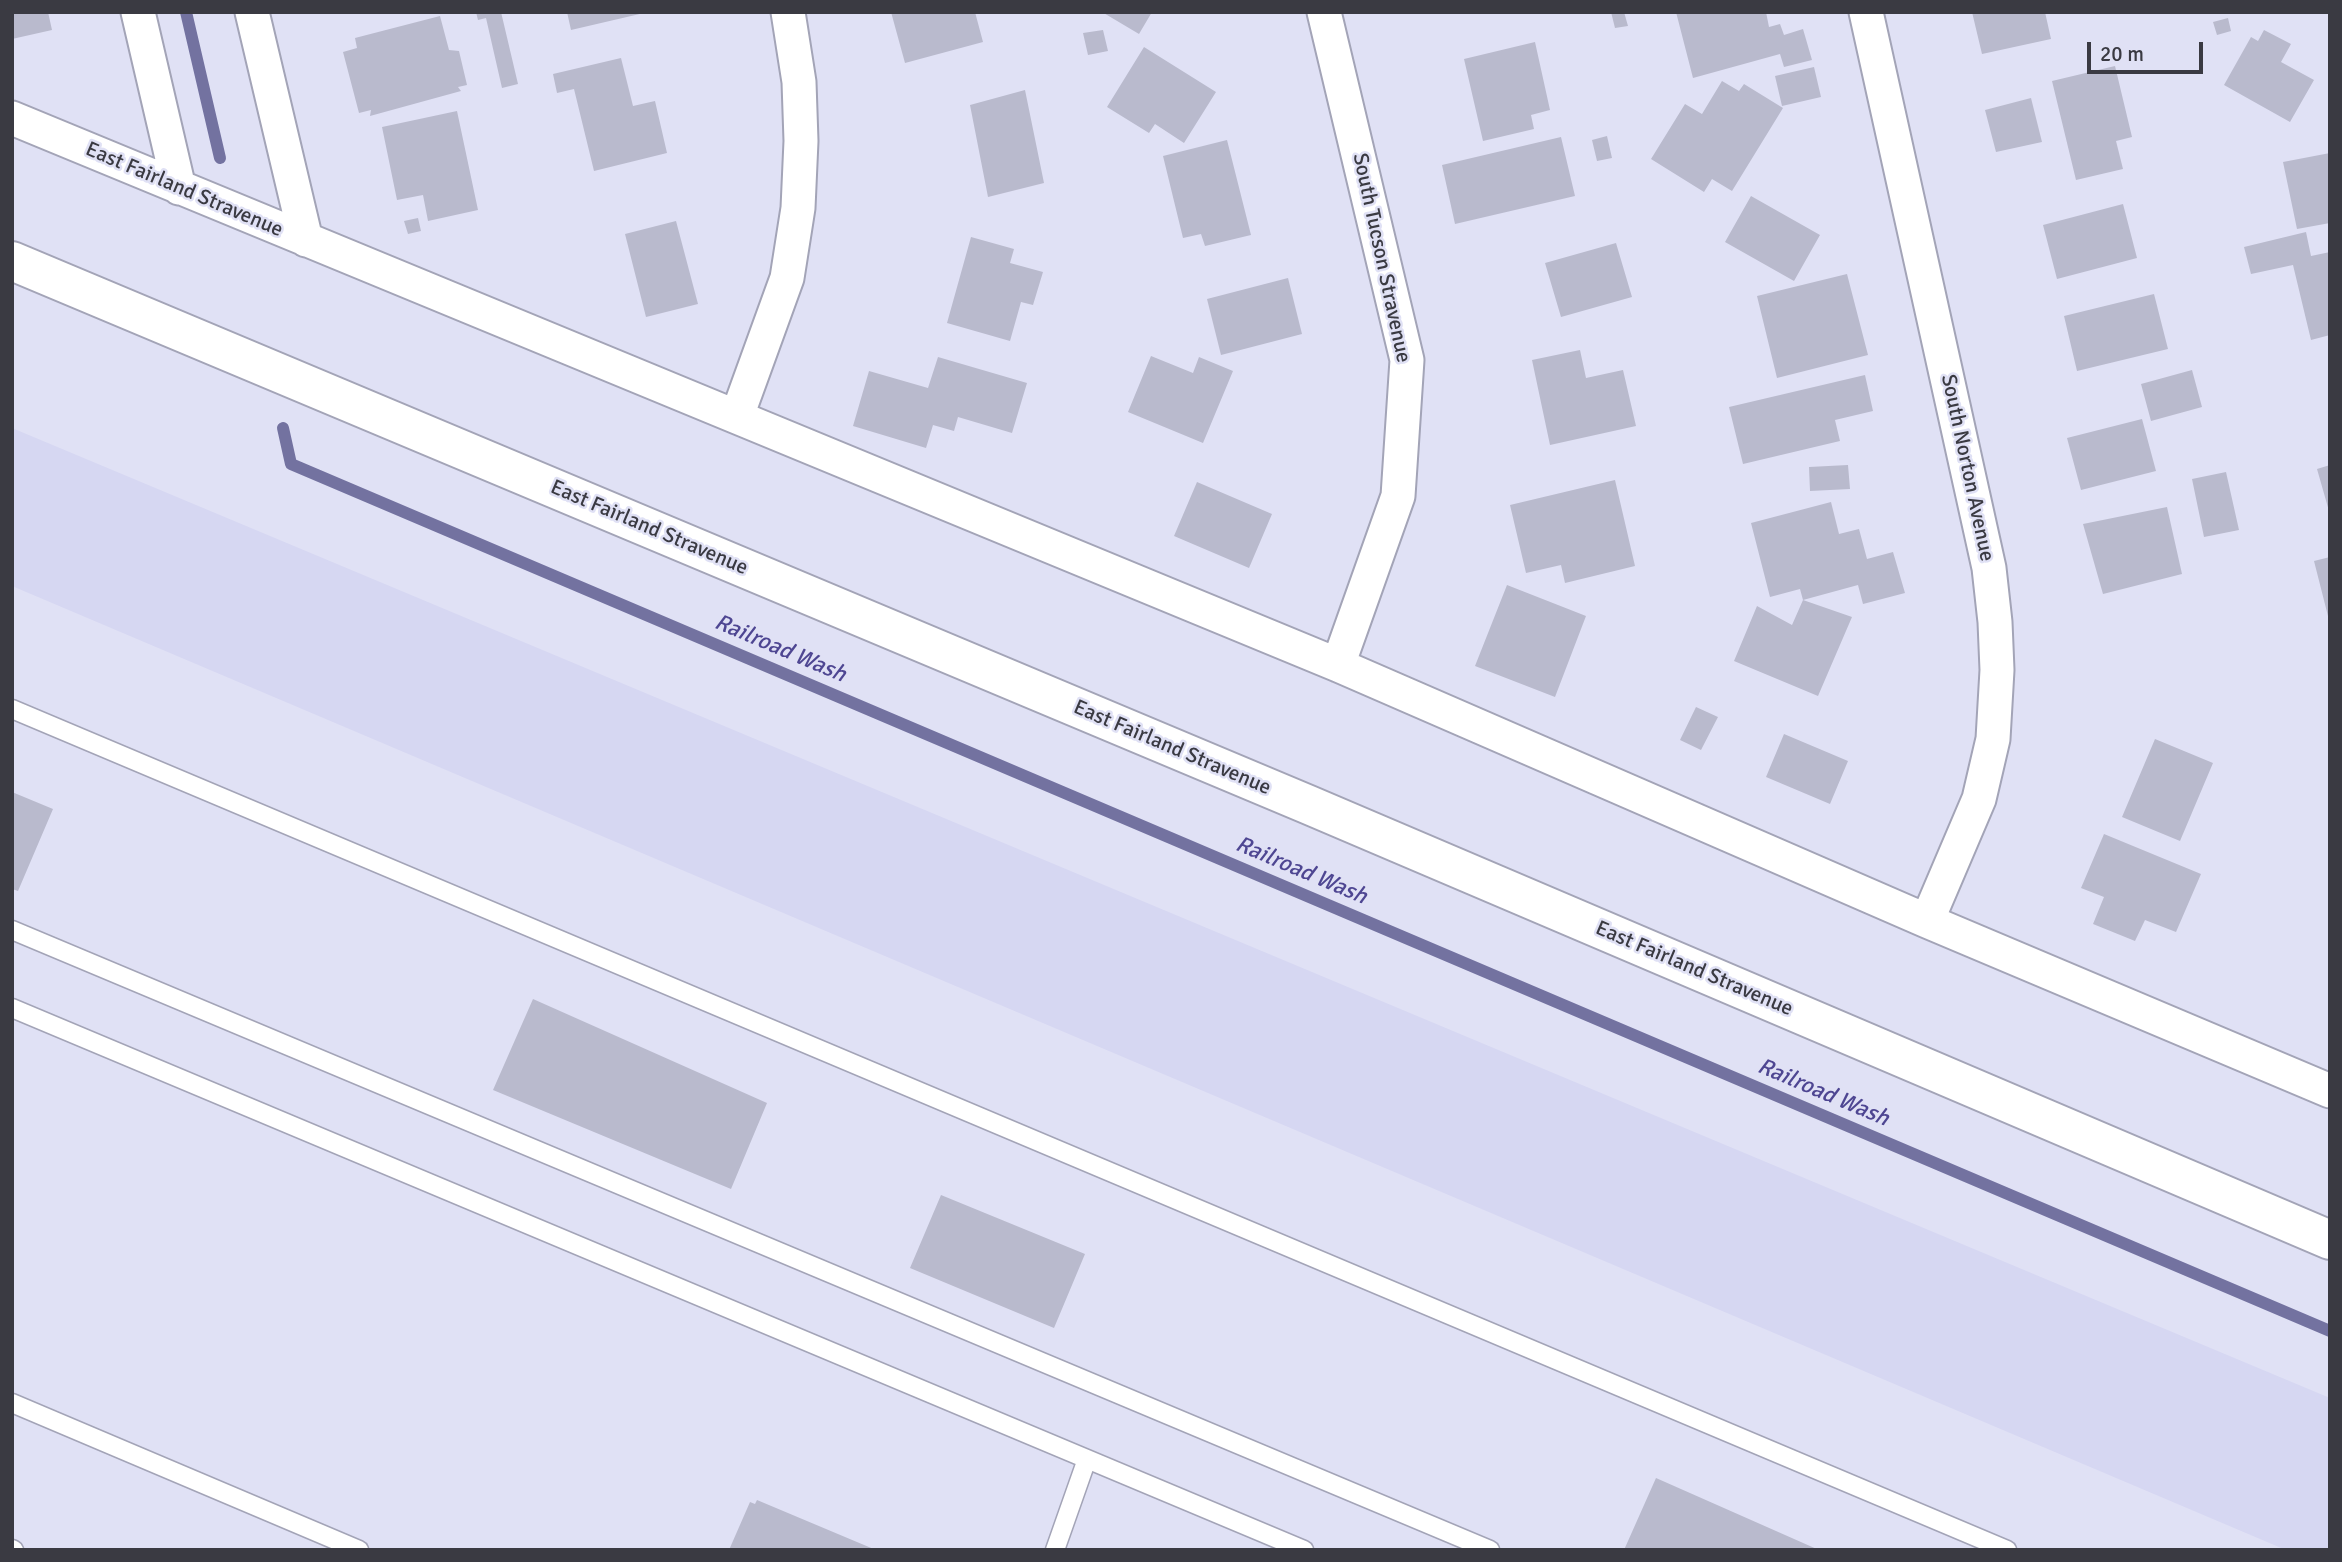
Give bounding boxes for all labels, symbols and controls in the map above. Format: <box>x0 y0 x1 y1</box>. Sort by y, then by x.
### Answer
scale bar <box>2090 28 2206 72</box>
text: 20 m <box>2100 41 2144 67</box>
street label: East Fairland Stravenue <box>81 137 287 243</box>
street label: South Tucson Stravenue <box>1346 151 1416 365</box>
street label: South Norton Avenue <box>1935 372 1999 564</box>
street label: East Fairland Stravenue <box>546 475 752 581</box>
water label: Railroad Wash <box>710 609 850 689</box>
street label: East Fairland Stravenue <box>1069 695 1275 801</box>
water label: Railroad Wash <box>1231 831 1371 911</box>
street label: East Fairland Stravenue <box>1591 916 1797 1022</box>
water label: Railroad Wash <box>1753 1053 1893 1133</box>

